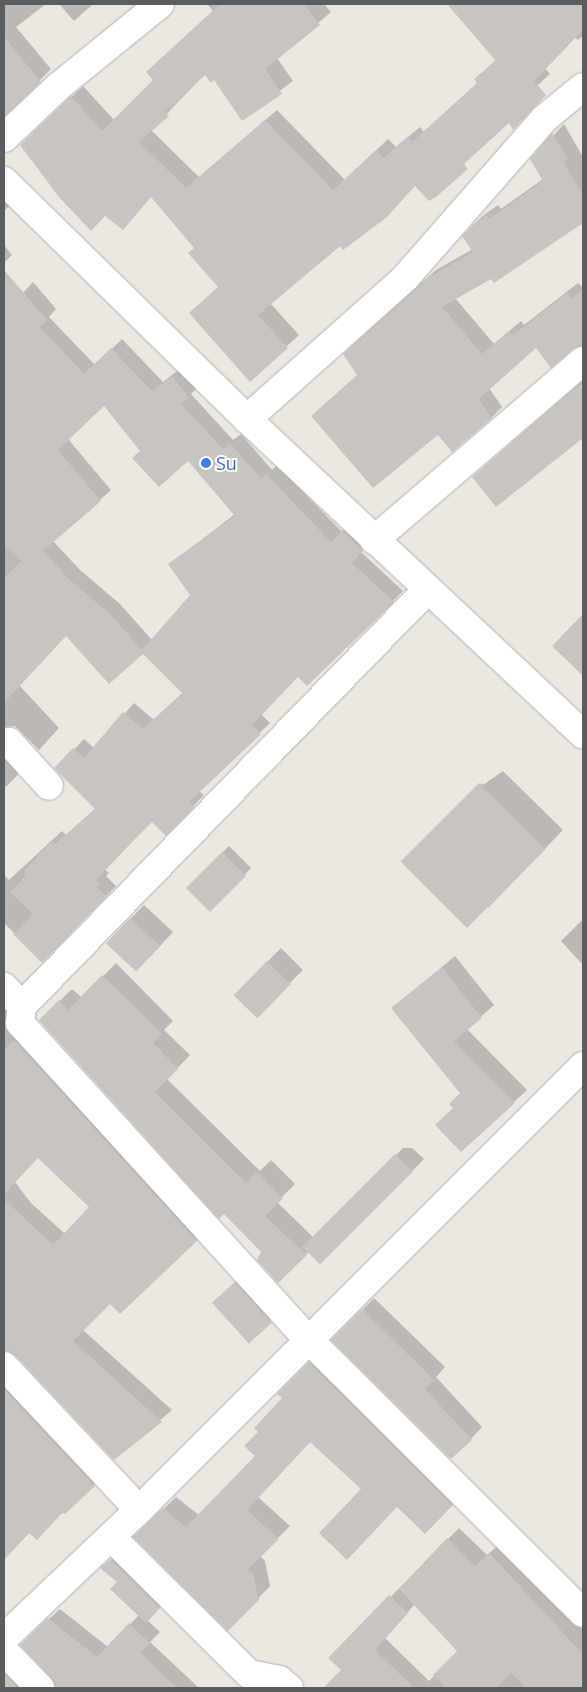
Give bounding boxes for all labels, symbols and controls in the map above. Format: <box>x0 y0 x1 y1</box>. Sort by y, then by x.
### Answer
place label: Su <box>216 452 237 474</box>
marker: Su <box>200 457 212 469</box>

